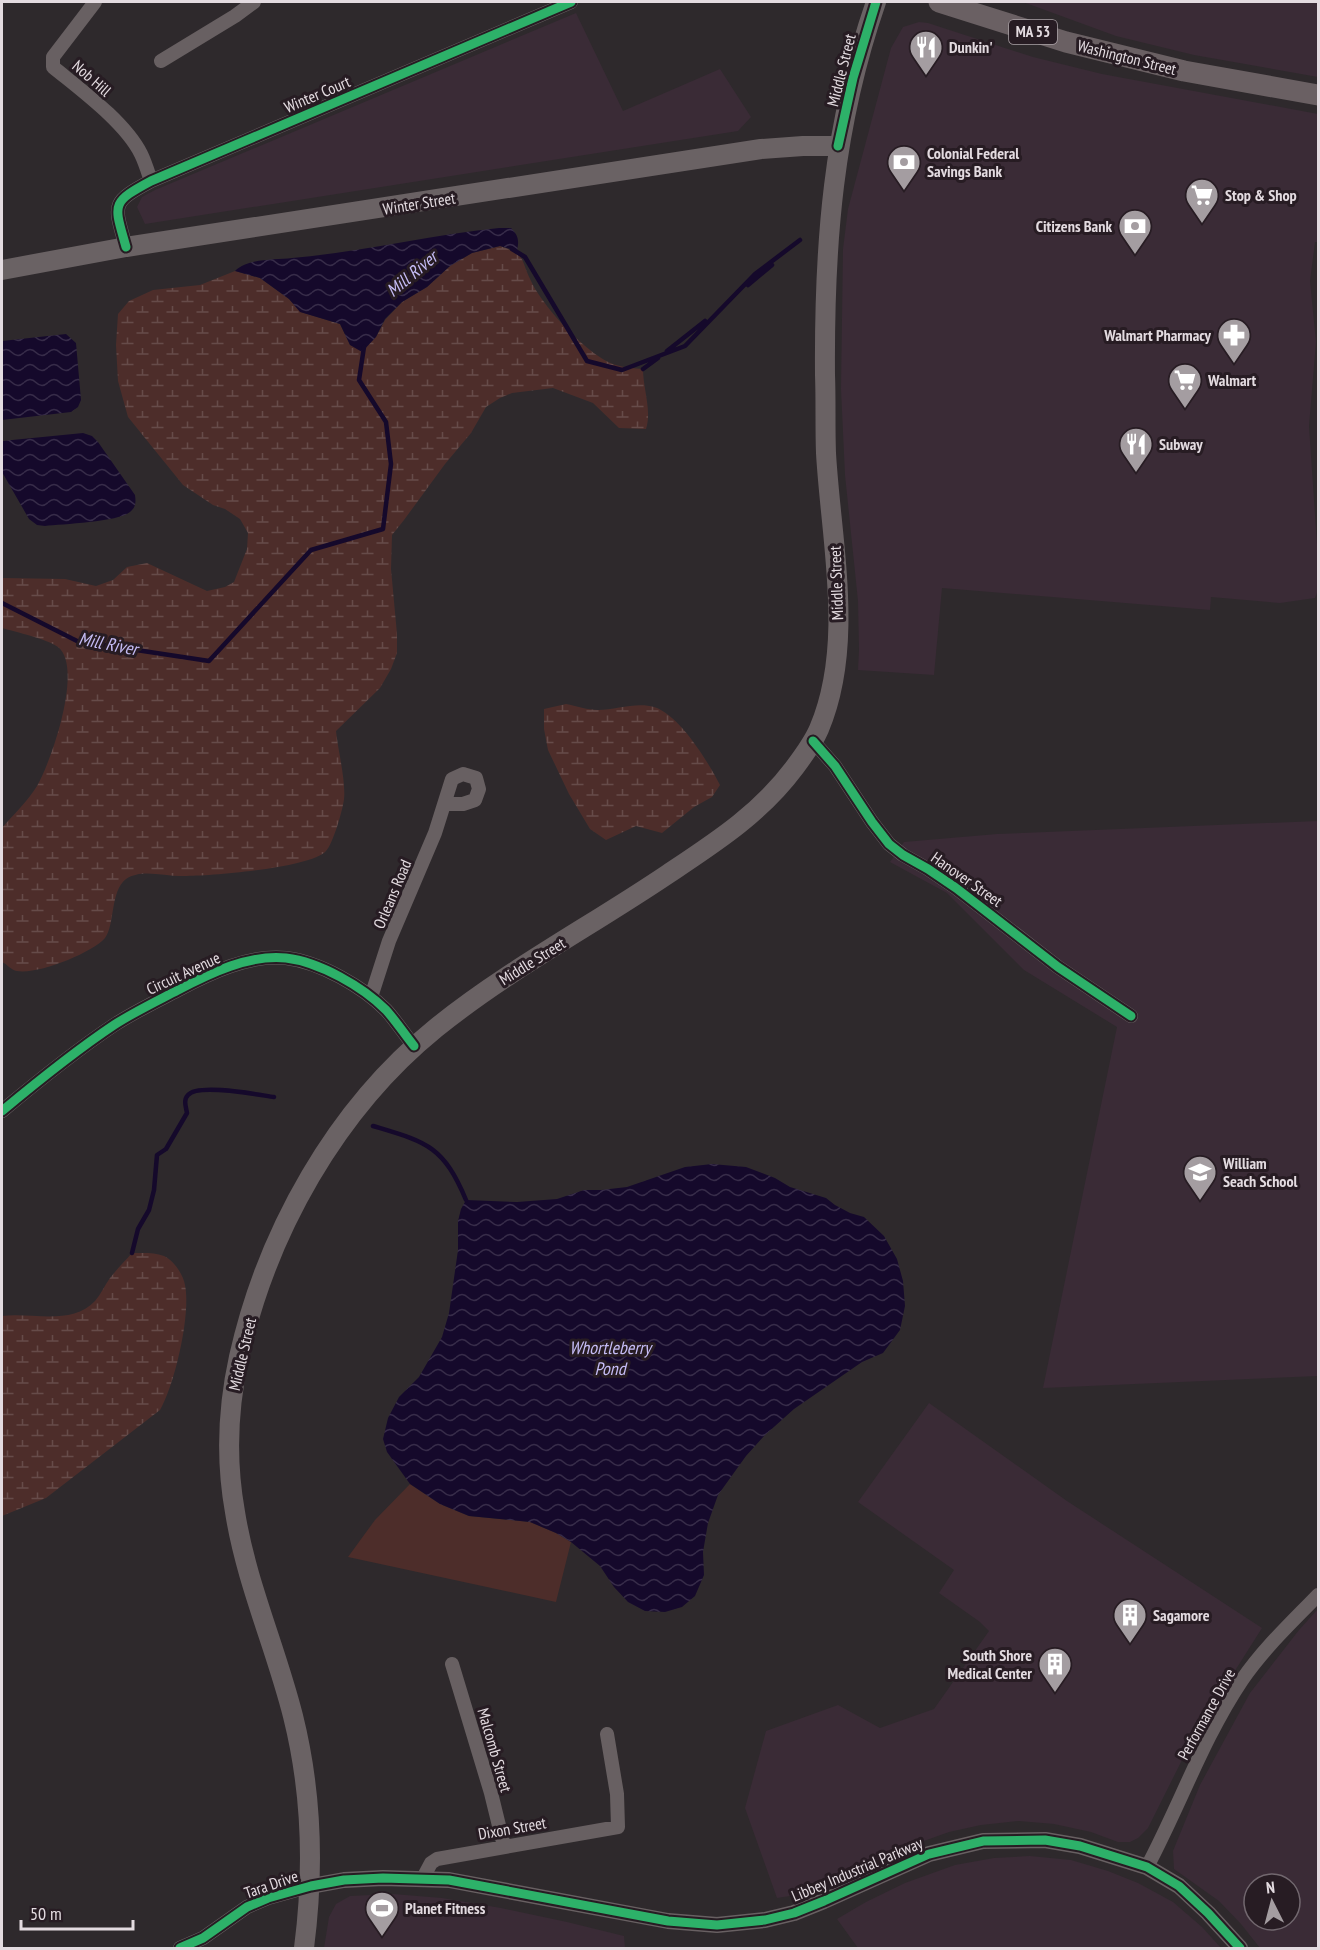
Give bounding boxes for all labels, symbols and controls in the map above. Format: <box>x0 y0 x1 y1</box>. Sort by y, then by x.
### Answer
road number: MA 53 <box>1009 20 1057 44</box>
restaurant icon: Dunkin' <box>908 29 944 76</box>
street label: Middle Street <box>822 31 860 109</box>
street label: Washington Street <box>1075 35 1179 79</box>
place label: Dunkin' <box>949 37 993 57</box>
street label: Nob Hill <box>68 56 116 101</box>
street label: Winter Court <box>281 71 354 117</box>
place label: Colonial Federal Savings Bank <box>927 143 1019 181</box>
bank icon: Colonial Federal Savings Bank <box>886 144 922 191</box>
supermarket icon: Stop & Shop <box>1184 177 1220 224</box>
place label: Stop & Shop <box>1225 185 1297 205</box>
street label: Winter Street <box>381 187 457 219</box>
bank icon: Citizens Bank <box>1117 208 1153 255</box>
place label: Citizens Bank <box>1036 216 1112 236</box>
water label: Mill River <box>382 244 444 302</box>
pharmacy icon: Walmart Pharmacy <box>1216 317 1252 364</box>
place label: Walmart Pharmacy <box>1103 325 1212 345</box>
supermarket icon: Walmart <box>1167 362 1203 409</box>
place label: Walmart <box>1207 370 1257 390</box>
restaurant icon: Subway <box>1118 426 1154 473</box>
place label: Subway <box>1159 434 1203 454</box>
street label: Middle Street <box>825 545 847 621</box>
water label: Mill River <box>77 627 142 661</box>
street label: Hanover Street <box>927 847 1007 911</box>
street label: Orleans Road <box>369 856 415 932</box>
street label: Middle Street <box>495 932 569 989</box>
street label: Circuit Avenue <box>143 947 223 999</box>
place label: William Seach School <box>1222 1153 1298 1191</box>
school or university icon: William Seach School <box>1182 1154 1218 1201</box>
street label: Middle Street <box>224 1315 260 1392</box>
water label: Whortleberry Pond <box>569 1336 653 1380</box>
building icon: Sagamore <box>1112 1597 1148 1644</box>
place label: Sagamore <box>1153 1605 1210 1625</box>
place label: South Shore Medical Center <box>948 1645 1032 1683</box>
building icon: South Shore Medical Center <box>1037 1646 1073 1693</box>
street label: Performance Drive <box>1173 1665 1239 1763</box>
street label: Malcomb Street <box>473 1706 517 1795</box>
street label: Dixon Street <box>476 1812 548 1844</box>
street label: Libbey Industrial Parkway <box>788 1832 926 1906</box>
street label: Tara Drive <box>242 1866 300 1902</box>
north arrow <box>1242 1872 1302 1932</box>
text: N <box>1265 1877 1276 1897</box>
sports icon: Planet Fitness <box>364 1890 400 1937</box>
scale bar <box>21 1893 134 1931</box>
place label: Planet Fitness <box>405 1898 486 1918</box>
text: 50 m <box>30 1902 62 1925</box>

